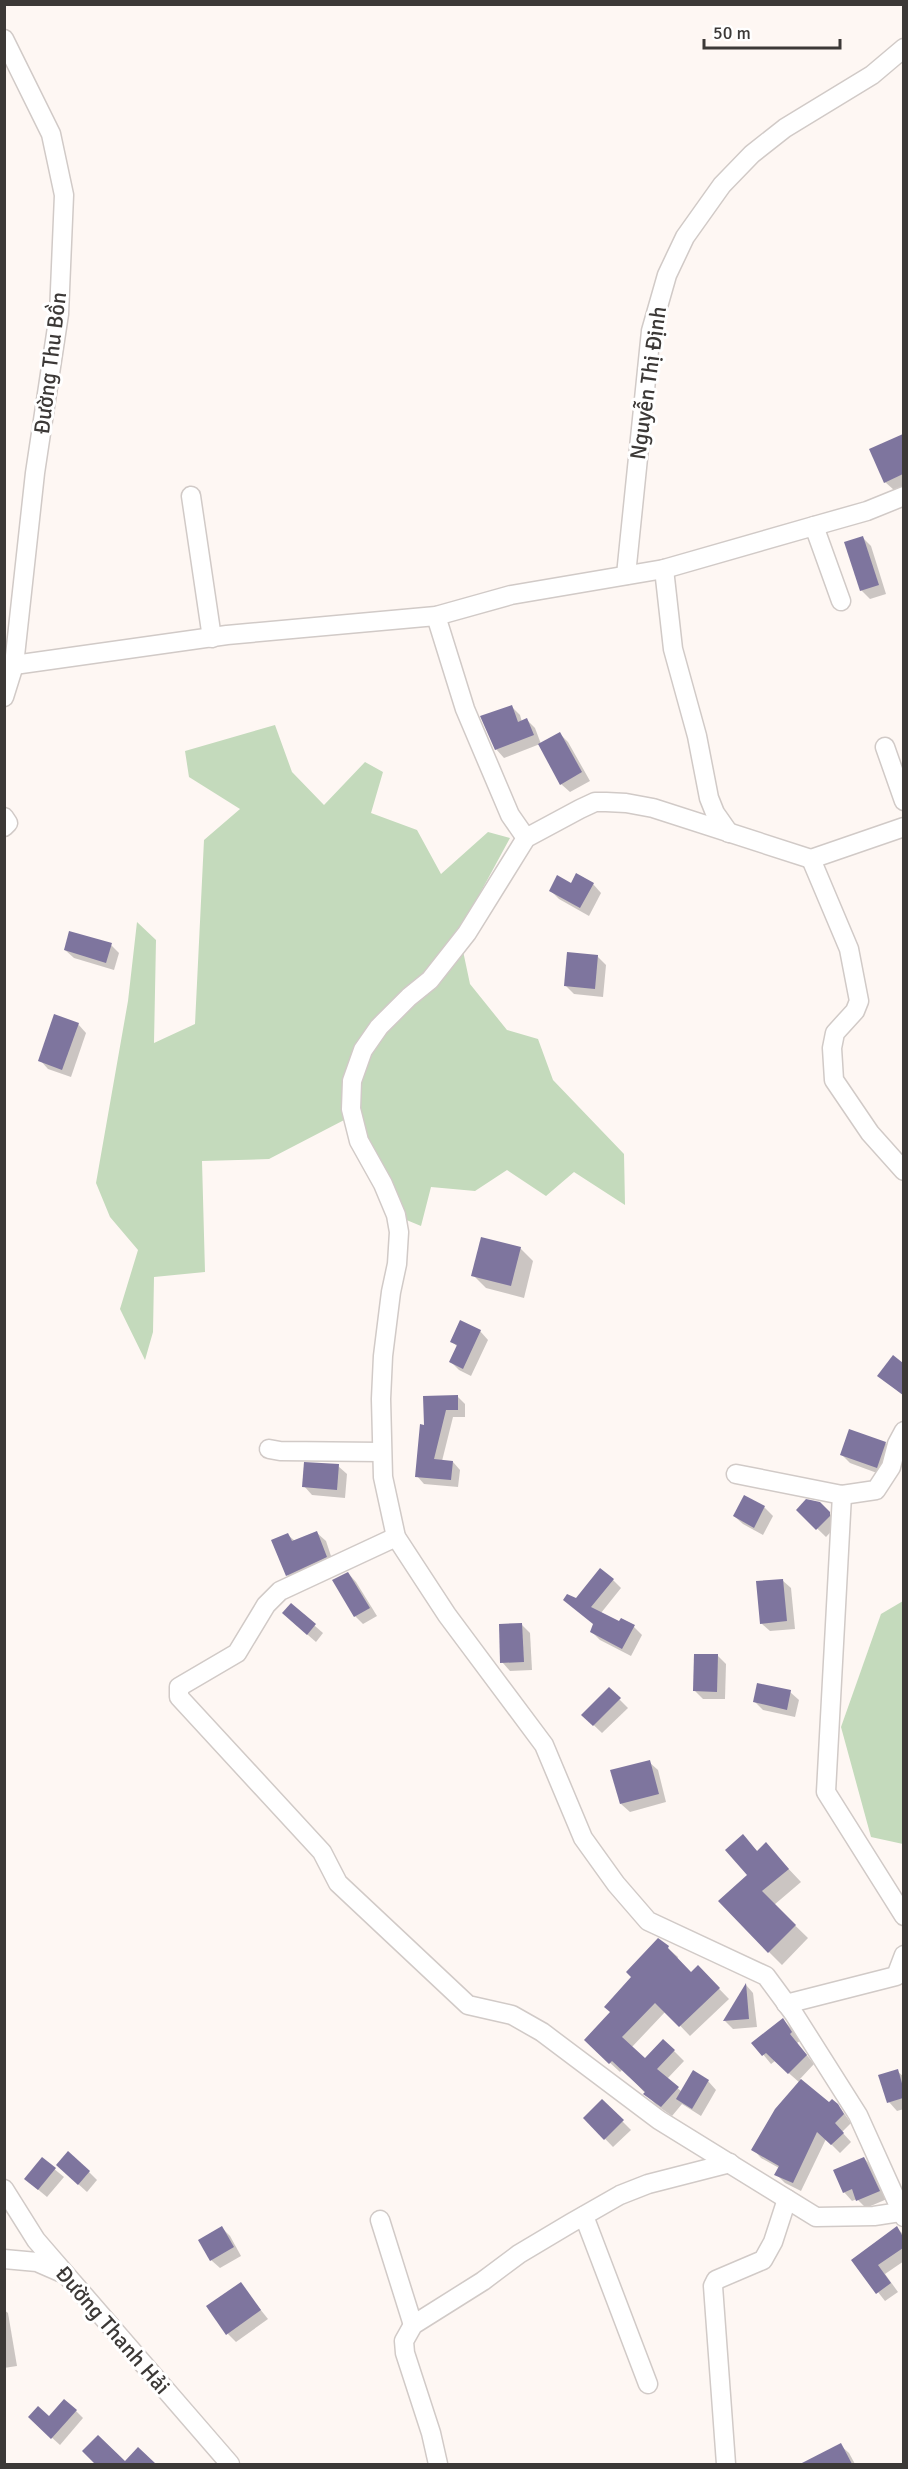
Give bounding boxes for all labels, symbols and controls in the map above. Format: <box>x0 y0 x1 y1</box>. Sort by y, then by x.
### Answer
scale bar <box>704 12 840 50</box>
text: 50 m <box>713 22 751 44</box>
street label: Đường Thu Bồn <box>28 290 72 436</box>
street label: Nguyễn Thị Định <box>624 305 672 461</box>
street label: Đường Thanh Hải <box>50 2260 176 2400</box>

